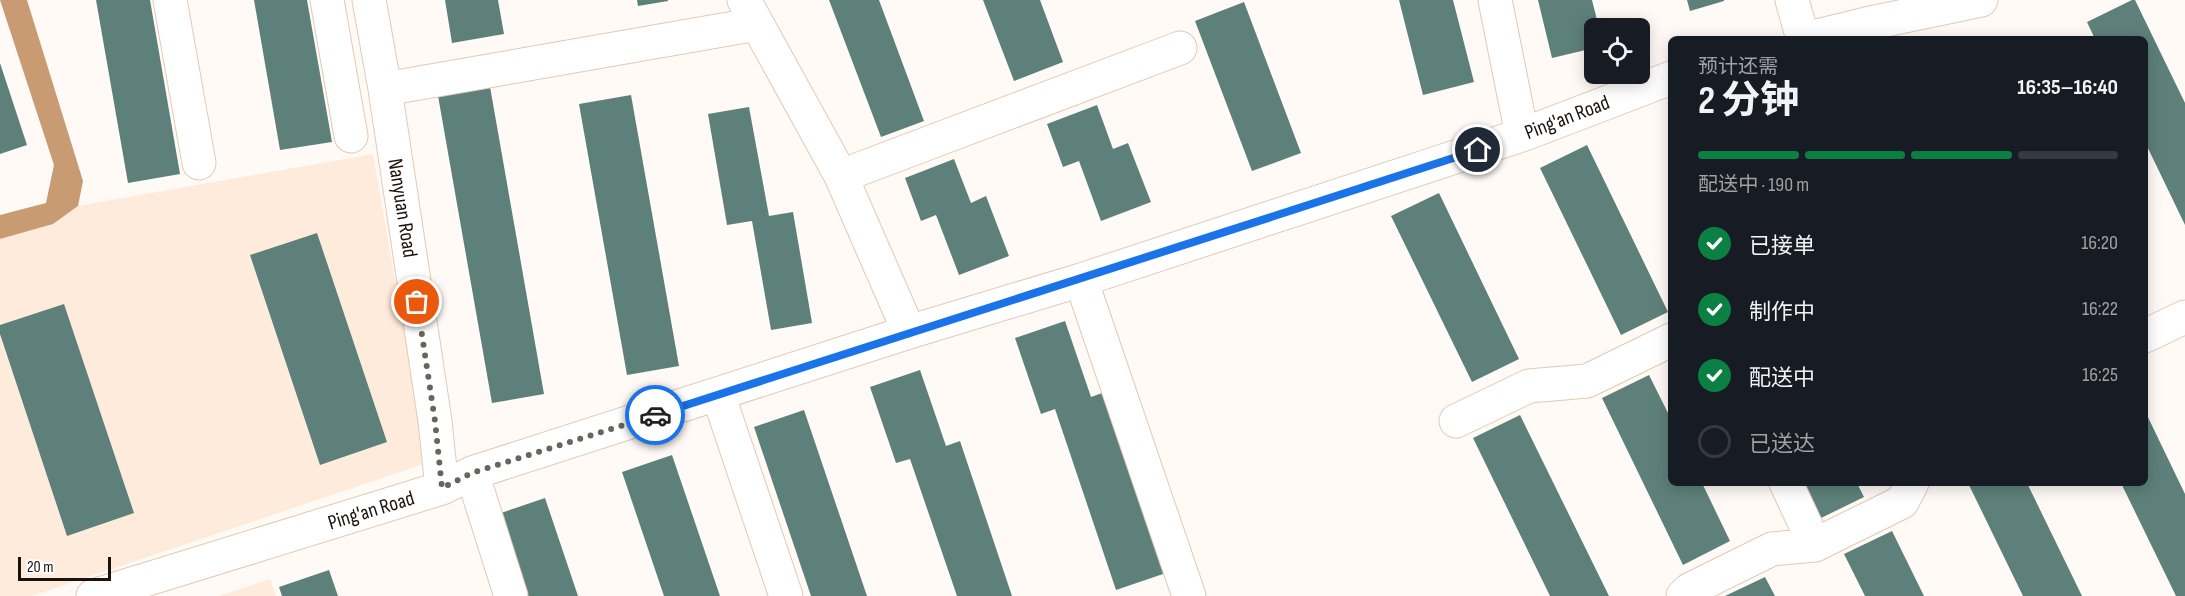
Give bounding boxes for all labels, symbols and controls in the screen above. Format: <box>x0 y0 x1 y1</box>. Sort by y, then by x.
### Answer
map controls <box>1584 18 1650 84</box>
button: locate <box>1584 18 1650 84</box>
text: 预计还需 <box>1698 55 1778 79</box>
text: 16:35–16:40 <box>2017 74 2118 101</box>
text: 2 分钟 <box>1698 78 1799 125</box>
street label: Ping'an Road <box>1521 90 1613 145</box>
pin <box>1452 124 1503 175</box>
icon: home <box>1461 133 1494 166</box>
street label: Nanyuan Road <box>382 157 423 259</box>
text: 配送中 · 190 m <box>1698 173 1809 197</box>
icon: check <box>1698 227 1731 260</box>
text: 16:20 <box>2081 231 2118 255</box>
text: 已接单 <box>1749 233 1815 260</box>
pin <box>391 276 442 327</box>
icon: bag <box>400 285 433 318</box>
icon: check <box>1698 293 1731 326</box>
text: 16:22 <box>2082 297 2118 321</box>
text: 制作中 <box>1749 299 1815 326</box>
icon: check <box>1698 359 1731 392</box>
text: 16:25 <box>2082 363 2118 387</box>
text: 配送中 <box>1749 365 1815 392</box>
courier <box>625 385 685 445</box>
icon: car <box>639 399 672 432</box>
text: 已送达 <box>1749 431 1815 458</box>
street label: Ping'an Road <box>325 486 417 535</box>
scale bar <box>18 554 111 582</box>
text: 20 m <box>27 558 54 577</box>

